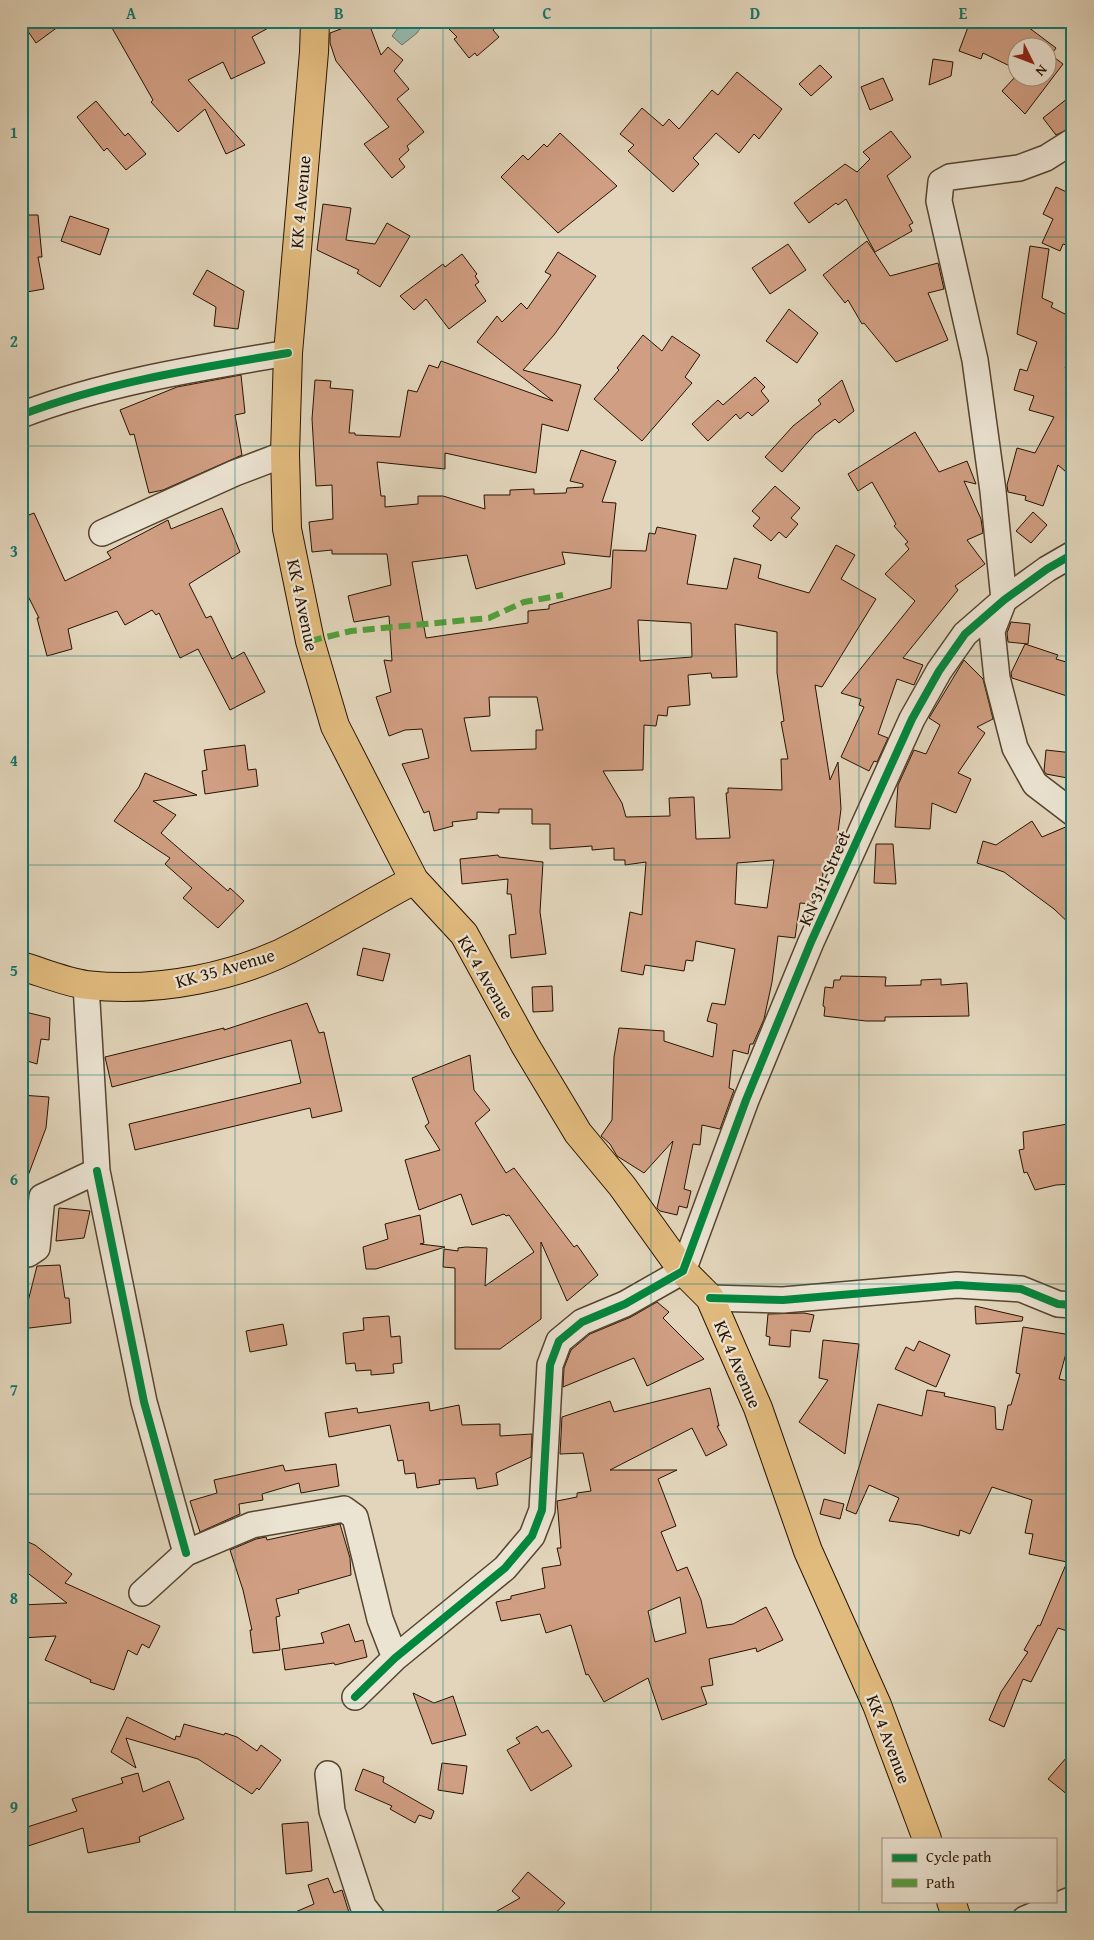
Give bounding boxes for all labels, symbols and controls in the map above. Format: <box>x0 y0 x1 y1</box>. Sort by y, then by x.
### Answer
text: A <box>126 1 137 25</box>
text: B <box>334 1 344 25</box>
text: C <box>542 1 552 25</box>
text: D <box>750 1 760 25</box>
text: E <box>959 1 968 25</box>
north arrow <box>1006 38 1056 88</box>
text: N <box>1031 61 1052 81</box>
text: 1 <box>10 120 18 144</box>
street label: KK 4 Avenue <box>282 154 318 250</box>
text: 2 <box>10 329 18 353</box>
text: 3 <box>10 539 18 563</box>
street label: KK 4 Avenue <box>280 557 326 653</box>
text: 4 <box>10 748 18 772</box>
street label: KN 311 Street <box>791 825 857 930</box>
street label: KK 4 Avenue <box>451 930 521 1024</box>
street label: KK 35 Avenue <box>172 941 278 995</box>
text: 5 <box>10 958 18 982</box>
text: 6 <box>10 1167 18 1191</box>
street label: KK 4 Avenue <box>707 1316 769 1412</box>
text: 7 <box>10 1377 18 1401</box>
text: 8 <box>10 1586 18 1610</box>
street label: KK 4 Avenue <box>860 1691 918 1787</box>
text: 9 <box>10 1795 18 1819</box>
legend <box>882 1838 1056 1902</box>
text: Cycle path <box>926 1846 992 1867</box>
text: Path <box>926 1872 955 1893</box>

